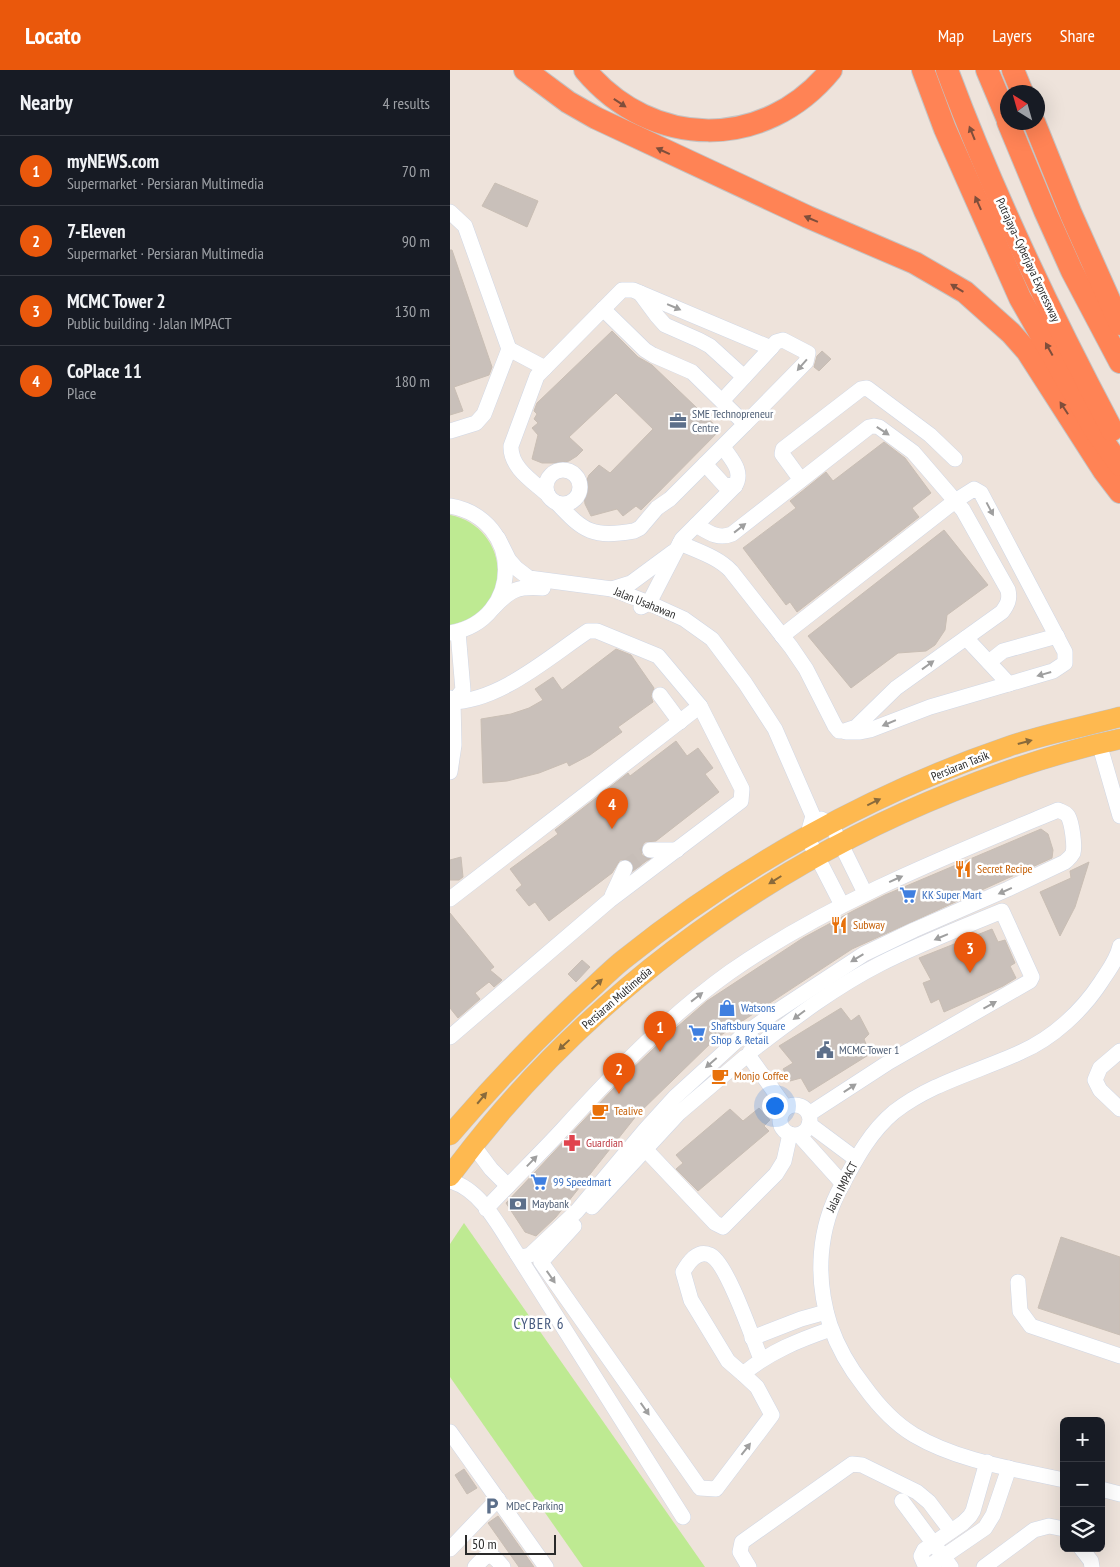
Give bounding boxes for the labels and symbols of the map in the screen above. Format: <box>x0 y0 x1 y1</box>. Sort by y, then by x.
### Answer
north arrow <box>1000 85 1045 130</box>
one-way arrow <box>614 98 627 108</box>
one-way arrow <box>968 126 976 140</box>
one-way arrow <box>656 146 670 154</box>
street label: Putrajaya–Cyberjaya Expressway <box>993 195 1064 325</box>
one-way arrow <box>974 196 982 210</box>
one-way arrow <box>804 214 818 222</box>
one-way arrow <box>951 283 964 292</box>
one-way arrow <box>667 304 681 312</box>
one-way arrow <box>1045 342 1053 356</box>
one-way arrow <box>796 358 807 371</box>
one-way arrow <box>1059 402 1069 415</box>
place label: SME Technopreneur Centre <box>692 406 774 435</box>
office icon: SME Technopreneur Centre <box>668 411 688 431</box>
one-way arrow <box>877 426 890 436</box>
one-way arrow <box>986 502 994 516</box>
one-way arrow <box>733 522 746 533</box>
street label: Jalan Usahawan <box>611 583 678 622</box>
one-way arrow <box>921 660 935 670</box>
one-way arrow <box>1036 670 1051 678</box>
one-way arrow <box>882 719 896 727</box>
one-way arrow <box>1018 738 1033 746</box>
street label: Persiaran Tasik <box>929 747 991 784</box>
pin: 4 <box>596 788 628 829</box>
one-way arrow <box>867 798 882 807</box>
restaurant icon: Secret Recipe <box>953 859 973 879</box>
place label: Secret Recipe <box>977 861 1033 876</box>
one-way arrow <box>889 874 903 882</box>
one-way arrow <box>768 876 781 885</box>
supermarket icon: KK Super Mart <box>898 885 918 905</box>
place label: KK Super Mart <box>922 887 982 902</box>
one-way arrow <box>998 887 1012 895</box>
restaurant icon: Subway <box>829 915 849 935</box>
place label: Subway <box>853 917 885 932</box>
pin: 3 <box>954 932 986 973</box>
one-way arrow <box>934 933 948 941</box>
one-way arrow <box>851 954 864 963</box>
street label: Persiaran Multimedia <box>579 963 655 1032</box>
one-way arrow <box>591 978 603 990</box>
one-way arrow <box>690 992 703 1003</box>
shop icon: Watsons <box>717 998 737 1018</box>
place label: Watsons <box>741 1000 775 1015</box>
one-way arrow <box>983 1001 996 1010</box>
one-way arrow <box>793 1009 806 1020</box>
pin: 1 <box>644 1011 676 1052</box>
place label: Shaftsbury Square Shop & Retail <box>711 1018 786 1047</box>
supermarket icon: Shaftsbury Square Shop & Retail <box>687 1023 707 1043</box>
one-way arrow <box>559 1039 571 1051</box>
public building icon: MCMC Tower 1 <box>815 1040 835 1060</box>
place label: MCMC Tower 1 <box>839 1042 900 1057</box>
pin: 2 <box>603 1053 635 1094</box>
one-way arrow <box>706 1057 718 1069</box>
cafe icon: Monjo Coffee <box>710 1066 730 1086</box>
place label: Monjo Coffee <box>734 1068 789 1083</box>
one-way arrow <box>843 1083 856 1092</box>
one-way arrow <box>476 1092 487 1105</box>
your location <box>762 1093 788 1119</box>
cafe icon: Tealive <box>590 1101 610 1121</box>
place label: Tealive <box>614 1103 643 1118</box>
pharmacy icon: Guardian <box>562 1133 582 1153</box>
place label: Guardian <box>586 1135 623 1150</box>
one-way arrow <box>526 1155 538 1167</box>
street label: Jalan IMPACT <box>822 1159 861 1215</box>
supermarket icon: 99 Speedmart <box>529 1172 549 1192</box>
place label: 99 Speedmart <box>553 1174 612 1189</box>
bank icon: Maybank <box>508 1194 528 1214</box>
place label: Maybank <box>532 1196 569 1211</box>
one-way arrow <box>546 1270 556 1283</box>
district label: CYBER 6 <box>514 1314 564 1333</box>
one-way arrow <box>640 1402 650 1416</box>
one-way arrow <box>741 1443 752 1456</box>
parking icon: MDeC Parking <box>482 1496 502 1516</box>
place label: MDeC Parking <box>506 1498 563 1513</box>
scale bar <box>465 1532 556 1555</box>

